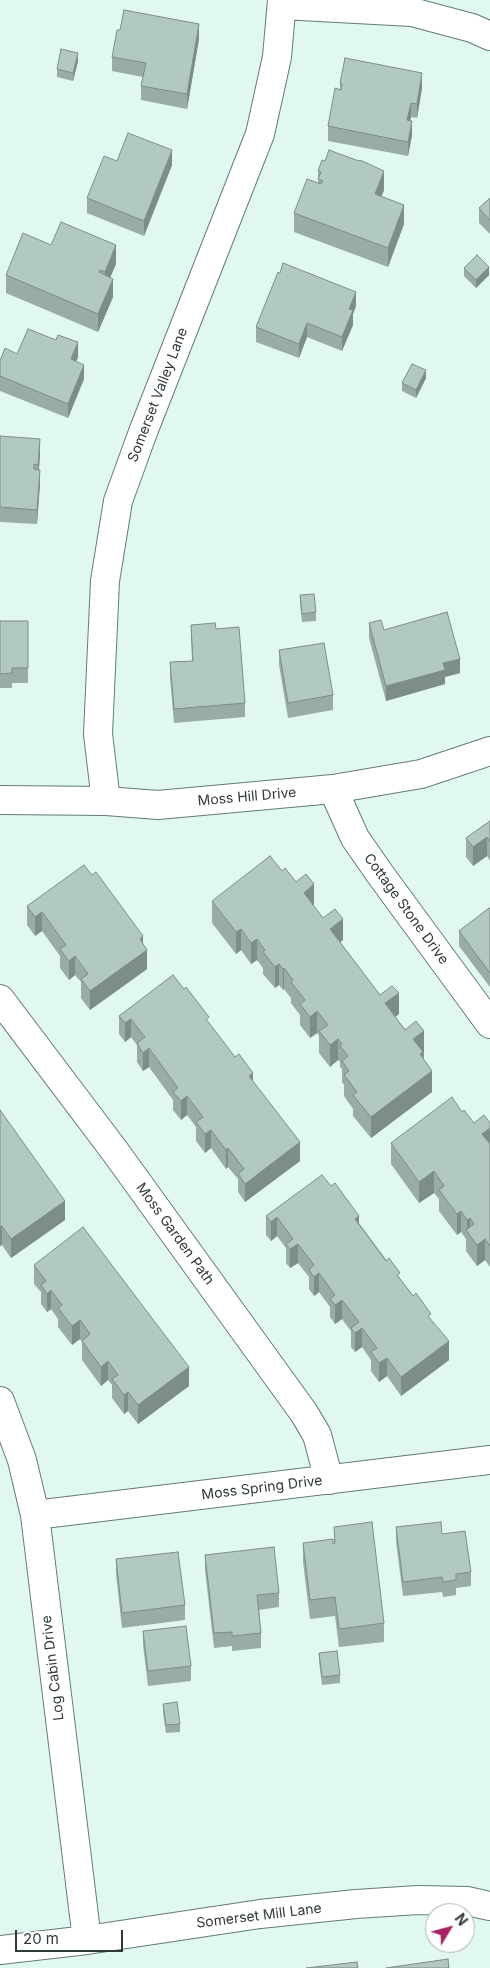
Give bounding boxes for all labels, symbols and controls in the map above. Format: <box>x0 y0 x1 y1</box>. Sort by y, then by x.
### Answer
street label: Somerset Valley Lane <box>125 325 191 465</box>
street label: Moss Hill Drive <box>197 784 297 810</box>
street label: Cottage Stone Drive <box>360 850 452 968</box>
street label: Moss Garden Path <box>132 1180 218 1288</box>
street label: Moss Spring Drive <box>201 1472 323 1504</box>
street label: Log Cabin Drive <box>38 1614 68 1722</box>
street label: Somerset Mill Lane <box>195 1900 323 1932</box>
north arrow <box>425 1903 475 1953</box>
text: N <box>452 1910 472 1929</box>
scale bar <box>18 1920 125 1952</box>
text: 20 m <box>23 1929 59 1948</box>

